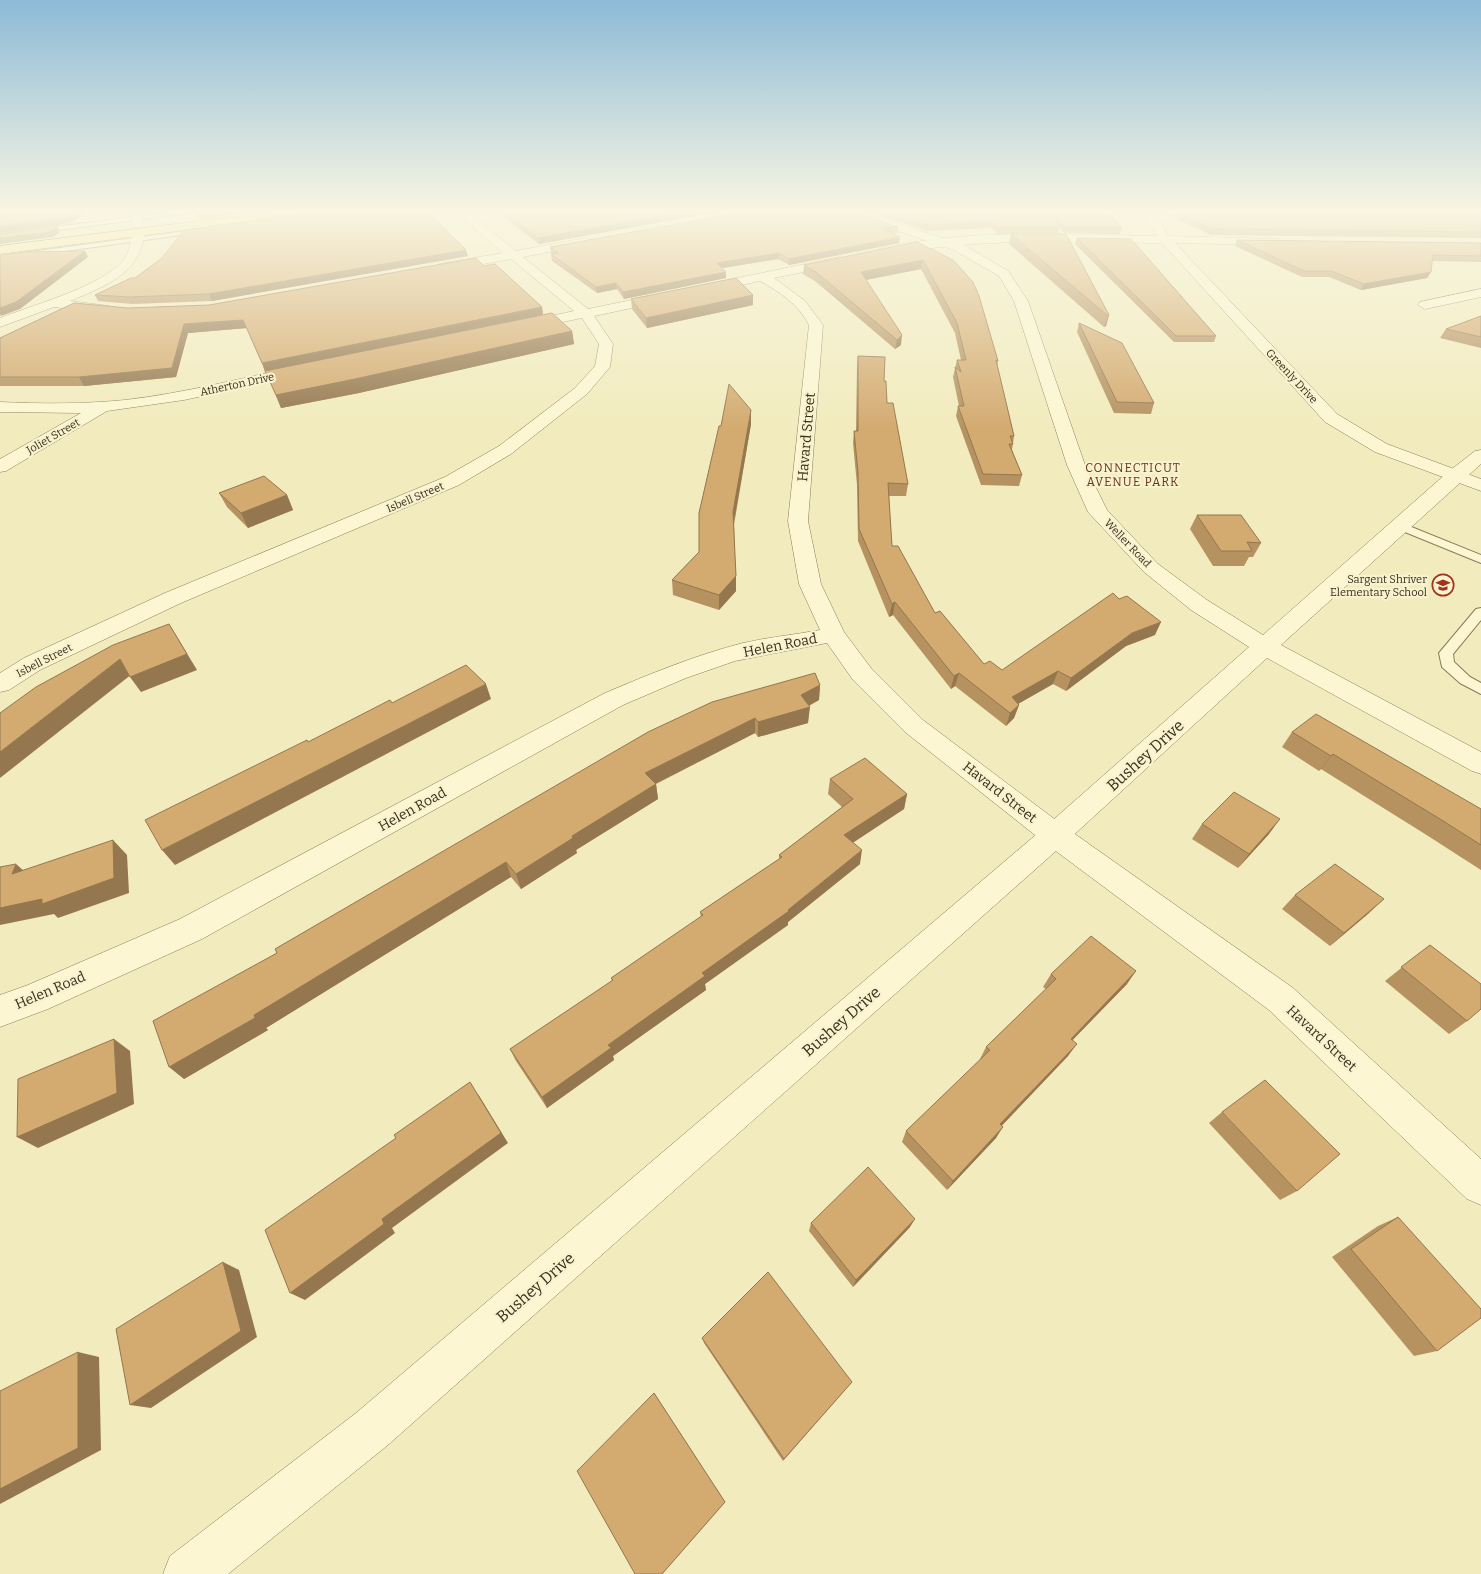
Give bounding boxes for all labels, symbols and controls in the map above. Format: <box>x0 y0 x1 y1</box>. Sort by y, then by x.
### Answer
street label: Greenly Drive <box>1263 346 1320 406</box>
street label: Atherton Drive <box>199 370 275 399</box>
street label: Havard Street <box>794 392 819 482</box>
street label: Joliet Street <box>23 416 82 457</box>
district label: CONNECTICUT AVENUE PARK <box>1085 461 1181 489</box>
street label: Isbell Street <box>385 480 446 515</box>
street label: Weller Road <box>1102 517 1154 570</box>
place label: Sargent Shriver Elementary School <box>1330 573 1427 599</box>
school or university icon: Sargent Shriver Elementary School <box>1431 573 1455 597</box>
street label: Helen Road <box>742 630 818 661</box>
street label: Isbell Street <box>14 641 74 680</box>
street label: Bushey Drive <box>1103 716 1188 795</box>
street label: Havard Street <box>959 758 1040 827</box>
street label: Helen Road <box>375 784 449 835</box>
street label: Helen Road <box>12 968 88 1013</box>
street label: Bushey Drive <box>798 982 884 1060</box>
street label: Havard Street <box>1283 1002 1360 1075</box>
street label: Bushey Drive <box>492 1248 578 1326</box>

